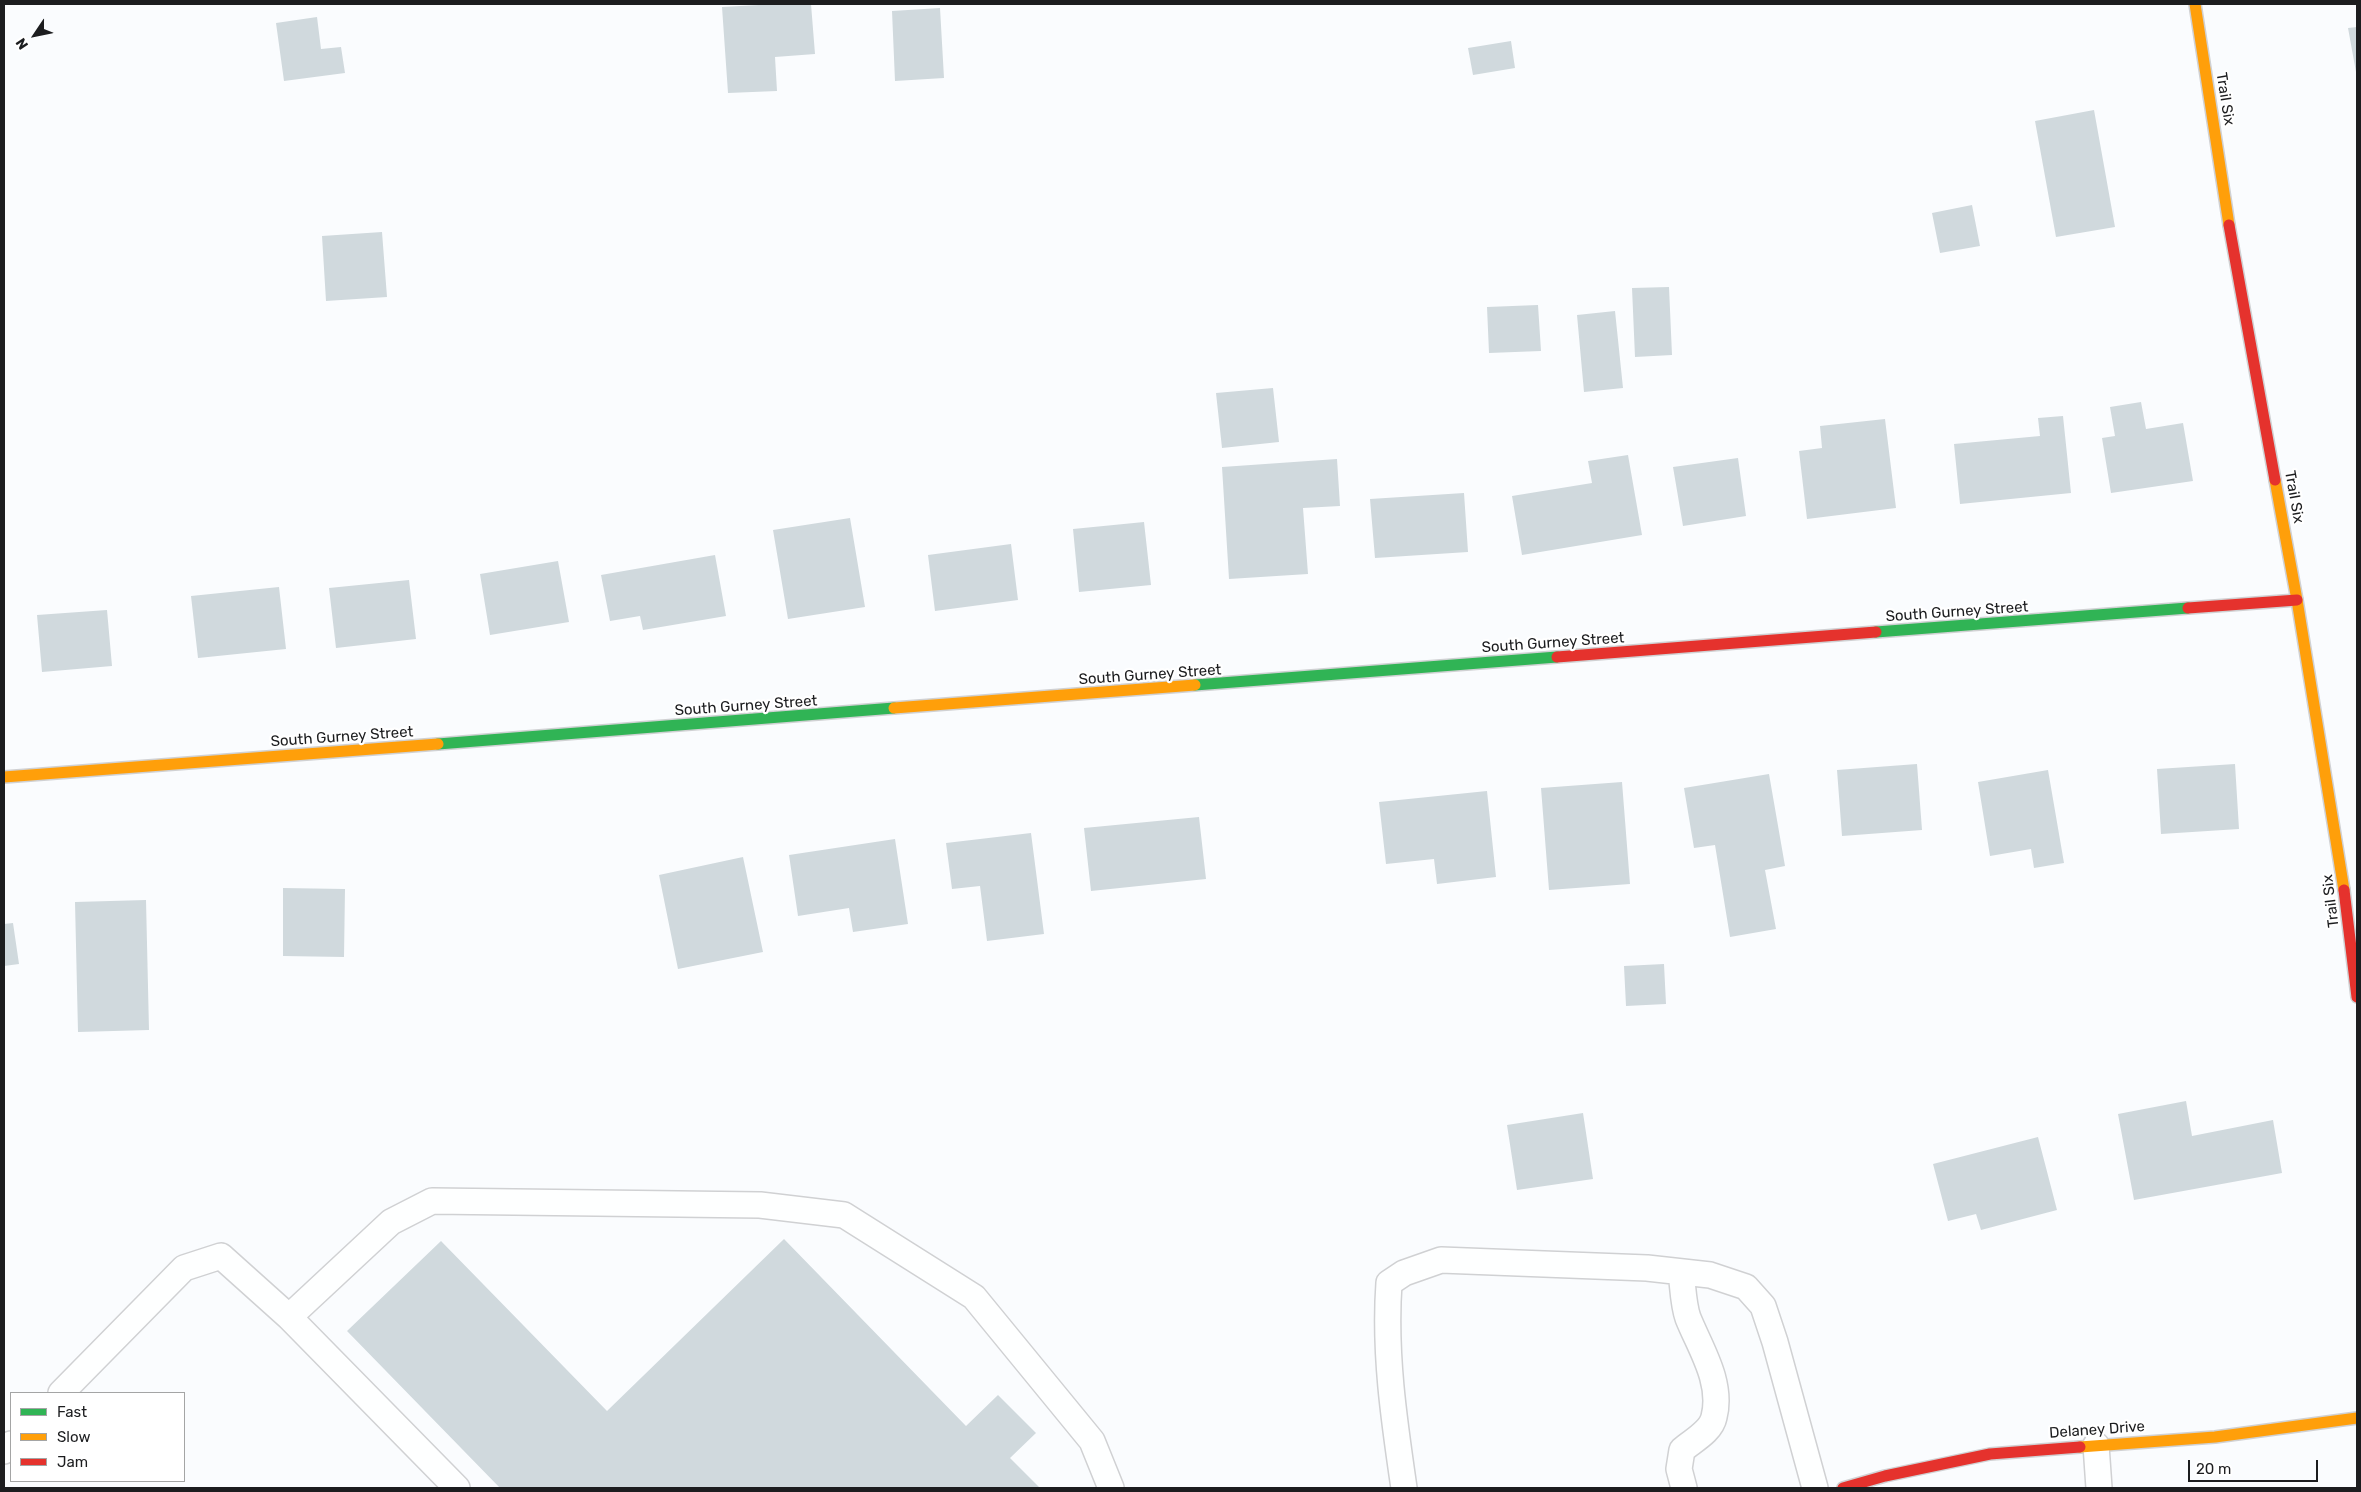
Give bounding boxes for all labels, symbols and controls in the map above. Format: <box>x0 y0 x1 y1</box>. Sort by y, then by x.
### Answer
north arrow <box>10 10 60 60</box>
text: N <box>12 35 32 53</box>
street label: Trail Six <box>2212 71 2238 127</box>
street label: Trail Six <box>2281 469 2307 525</box>
street label: South Gurney Street <box>1885 598 2029 626</box>
street label: South Gurney Street <box>1481 629 1625 657</box>
street label: South Gurney Street <box>1078 661 1222 689</box>
street label: South Gurney Street <box>674 692 818 720</box>
street label: South Gurney Street <box>270 723 414 751</box>
street label: Trail Six <box>2319 873 2343 929</box>
legend <box>10 1392 185 1482</box>
text: Fast <box>57 1403 87 1421</box>
street label: Delaney Drive <box>2049 1418 2145 1442</box>
text: Slow <box>57 1428 90 1446</box>
scale bar <box>2191 1450 2321 1482</box>
text: Jam <box>57 1453 88 1471</box>
text: 20 m <box>2196 1460 2231 1478</box>

